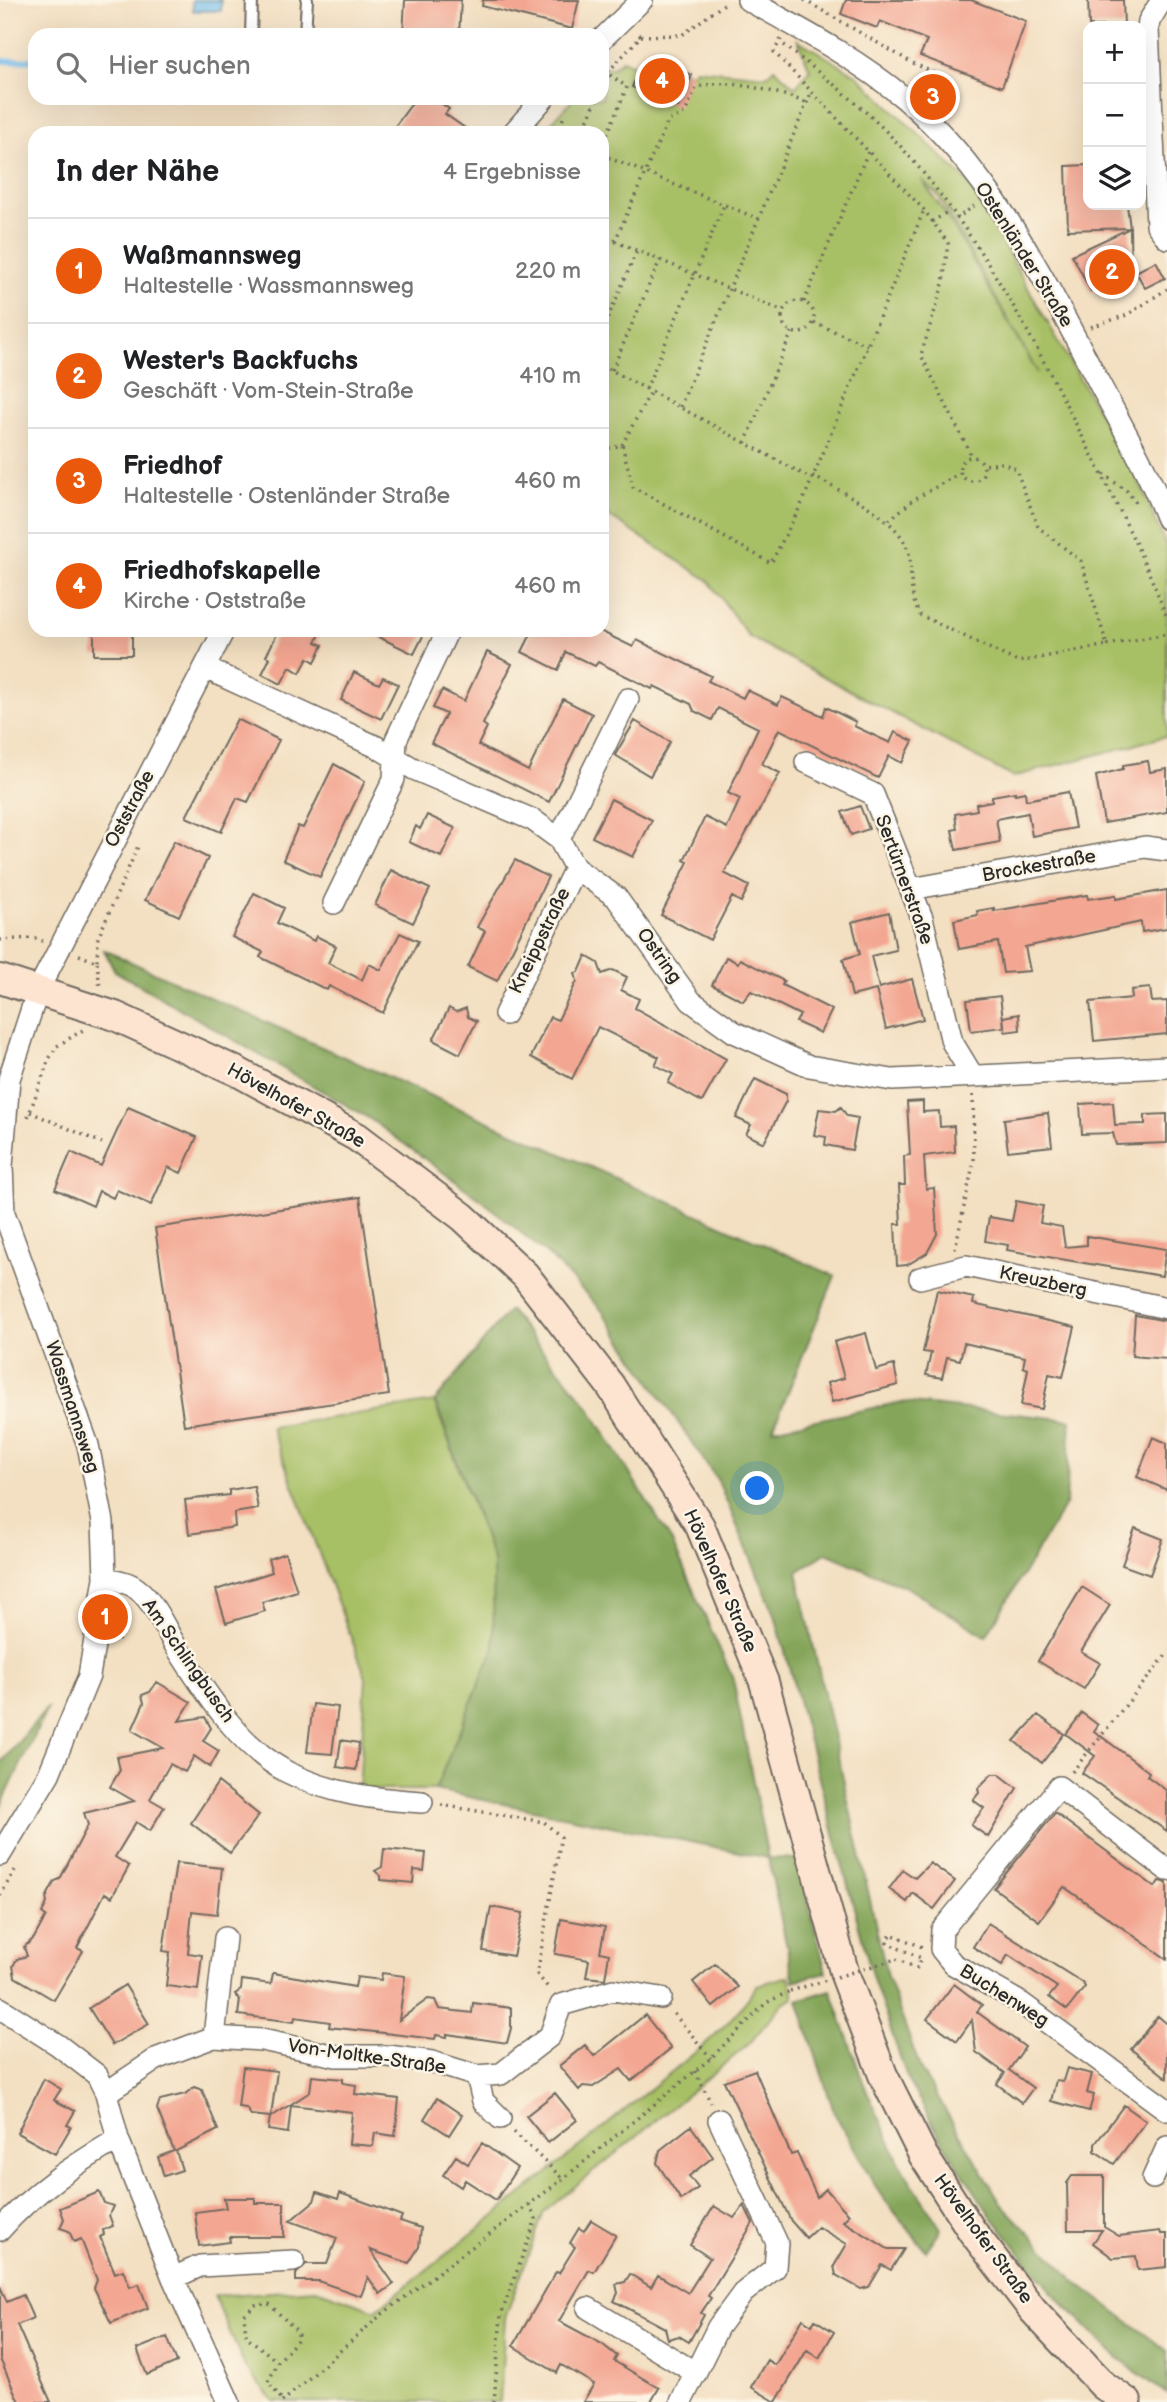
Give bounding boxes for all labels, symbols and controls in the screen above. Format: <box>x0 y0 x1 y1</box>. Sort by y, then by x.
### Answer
map controls <box>1083 21 1146 210</box>
button: + <box>1083 21 1146 84</box>
search box <box>28 28 609 105</box>
icon: search <box>52 48 90 86</box>
text: Hier suchen <box>108 51 251 82</box>
pin: 4 <box>639 55 685 107</box>
pin: 3 <box>910 71 956 123</box>
button: − <box>1083 84 1146 147</box>
button: layers <box>1083 147 1146 210</box>
text: In der Nähe <box>56 154 219 190</box>
text: 4 Ergebnisse <box>443 158 581 186</box>
street label: Ostenländer Straße <box>970 178 1078 332</box>
text: Waßmannsweg <box>123 241 302 272</box>
pin: 2 <box>1089 246 1135 298</box>
text: 1 <box>74 257 84 285</box>
text: 220 m <box>515 257 581 285</box>
text: Haltestelle · Wassmannsweg <box>123 272 414 300</box>
text: Wester's Backfuchs <box>123 346 358 377</box>
text: 2 <box>72 362 86 390</box>
text: 410 m <box>519 362 581 390</box>
text: Geschäft · Vom-Stein-Straße <box>123 377 414 405</box>
text: Friedhof <box>123 451 222 482</box>
text: 3 <box>72 467 86 495</box>
text: 460 m <box>514 467 581 495</box>
text: Haltestelle · Ostenländer Straße <box>123 482 450 510</box>
text: Friedhofskapelle <box>123 556 321 587</box>
text: 4 <box>72 572 86 600</box>
text: 460 m <box>514 572 581 600</box>
text: Kirche · Oststraße <box>123 587 306 615</box>
street label: Oststraße <box>100 767 160 851</box>
street label: Sertürnerstraße <box>870 812 938 948</box>
street label: Brockestraße <box>980 845 1098 887</box>
street label: Kneippstraße <box>504 884 576 998</box>
street label: Ostring <box>632 924 686 988</box>
street label: Hövelhofer Straße <box>223 1058 369 1154</box>
street label: Kreuzberg <box>997 1261 1089 1303</box>
street label: Wassmannsweg <box>40 1338 104 1476</box>
your location <box>740 1471 774 1505</box>
street label: Hövelhofer Straße <box>678 1506 762 1656</box>
pin: 1 <box>82 1591 128 1643</box>
street label: Am Schlingbusch <box>137 1595 239 1727</box>
street label: Buchenweg <box>955 1960 1053 2032</box>
street label: Von-Moltke-Straße <box>286 2035 448 2079</box>
street label: Hövelhofer Straße <box>928 2170 1038 2308</box>

